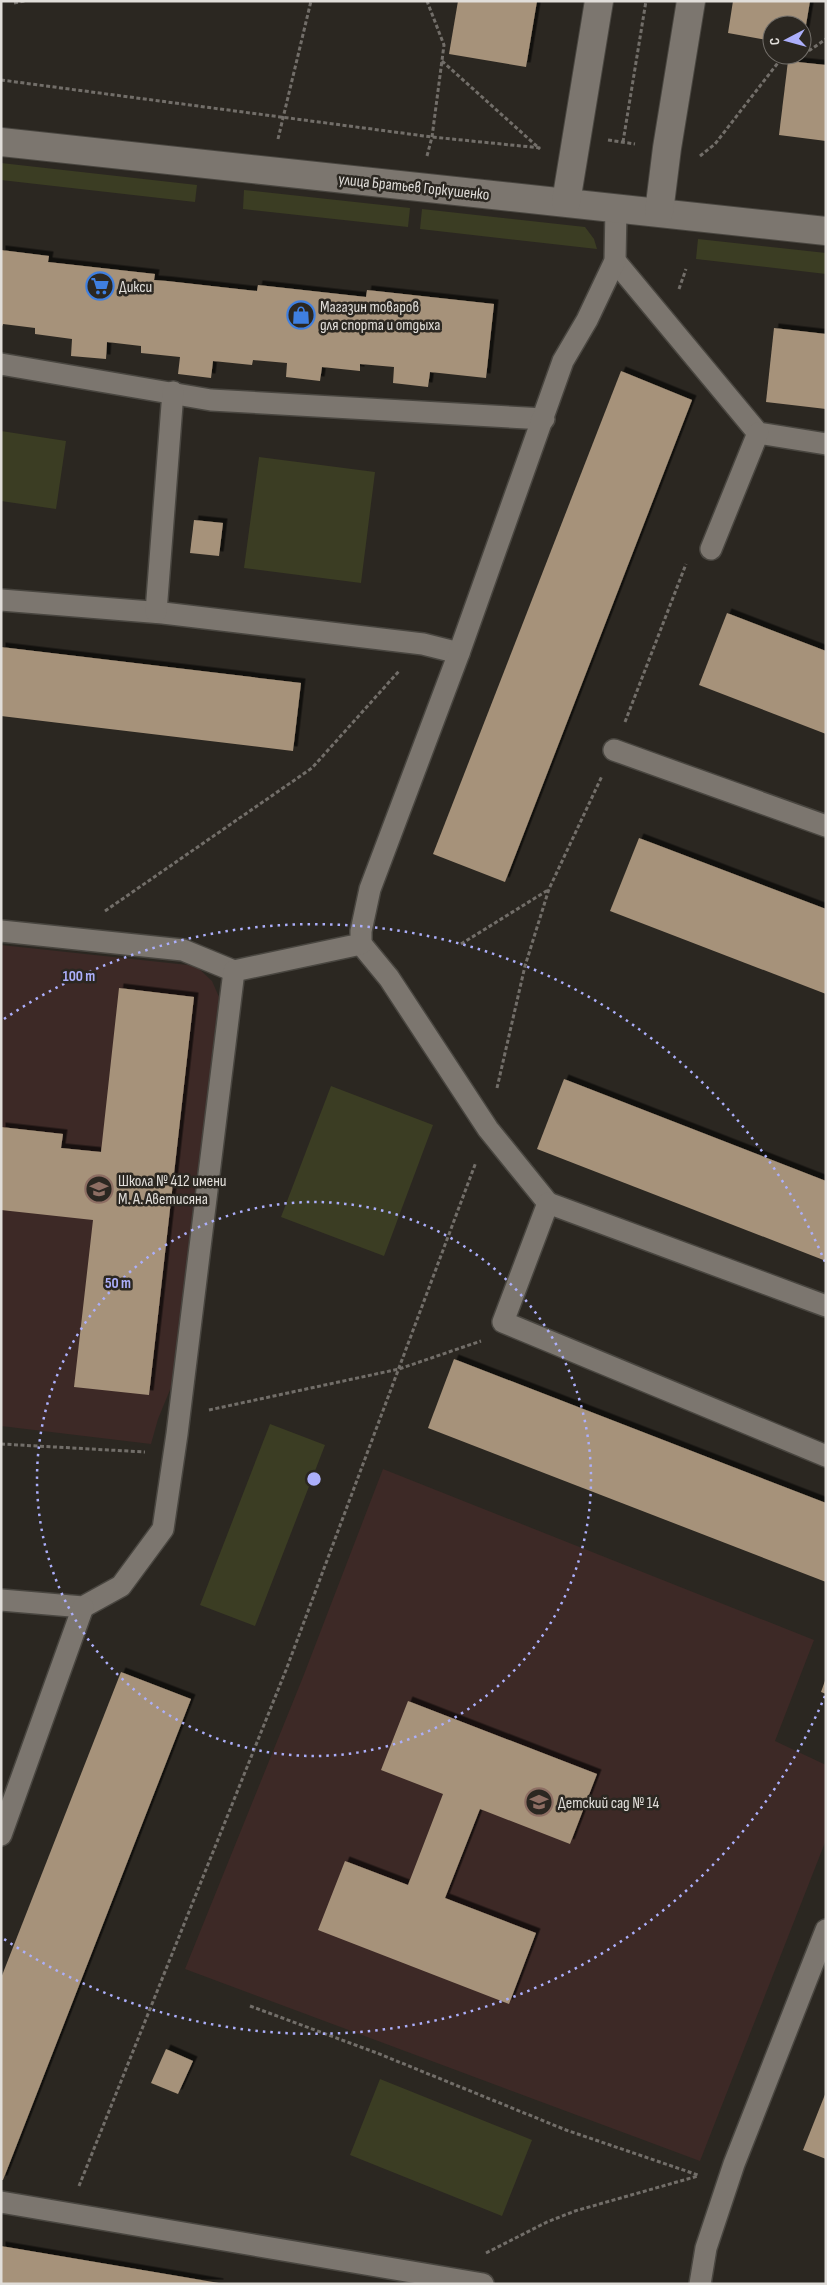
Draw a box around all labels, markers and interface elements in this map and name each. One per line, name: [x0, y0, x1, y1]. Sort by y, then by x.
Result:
north arrow: [762, 15, 812, 65]
text: С: [766, 37, 783, 46]
street label: улица Братьев Горкушенко: [337, 170, 490, 205]
supermarket icon: Дикси: [85, 271, 115, 301]
place label: Дикси: [119, 278, 152, 297]
place label: Магазин товаров для спорта и отдыха: [320, 298, 440, 335]
shop icon: Магазин товаров для спорта и отдыха: [286, 300, 316, 330]
text: 100 m: [63, 967, 95, 986]
place label: Школа № 412 имени М. А. Аветисяна: [118, 1172, 227, 1209]
school or university icon: Школа № 412 имени М. А. Аветисяна: [84, 1174, 114, 1204]
text: 50 m: [105, 1274, 131, 1293]
centre of rings: [305, 1470, 323, 1488]
school or university icon: Детский сад № 14: [524, 1787, 554, 1817]
place label: Детский сад № 14: [558, 1794, 659, 1813]

